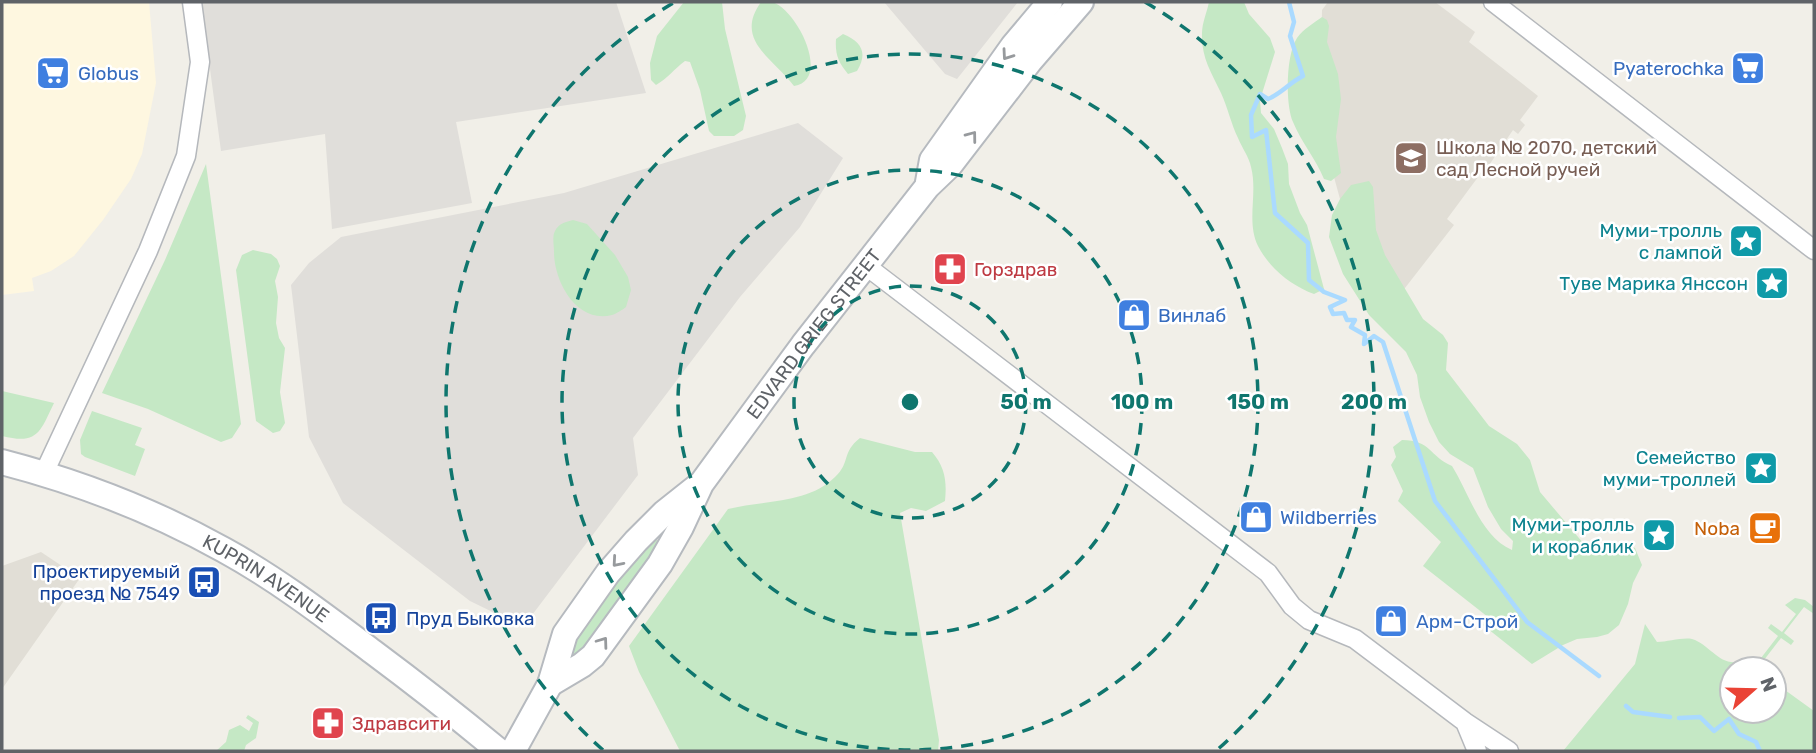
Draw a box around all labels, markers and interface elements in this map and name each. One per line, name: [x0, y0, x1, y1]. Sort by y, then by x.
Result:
one-way arrow: [1003, 47, 1015, 60]
supermarket icon: Pyaterochka: [1729, 49, 1767, 87]
supermarket icon: Globus: [34, 54, 72, 92]
place label: Pyaterochka: [1613, 57, 1724, 80]
place label: Globus: [78, 62, 139, 85]
one-way arrow: [964, 131, 976, 144]
place label: Школа № 2070, детский сад Лесной ручей: [1436, 136, 1657, 181]
school or university icon: Школа № 2070, детский сад Лесной ручей: [1392, 139, 1430, 177]
place label: Муми-тролль с лампой: [1599, 219, 1722, 264]
place icon: Муми-тролль с лампой: [1727, 222, 1765, 260]
street label: EDVARD GRIEG STREET: [742, 244, 886, 423]
pharmacy icon: Горздрав: [931, 250, 969, 288]
place label: Горздрав: [974, 258, 1057, 281]
place icon: Туве Марика Янссон: [1753, 264, 1791, 302]
place label: Туве Марика Янссон: [1559, 272, 1748, 295]
shop icon: Винлаб: [1115, 296, 1153, 334]
place label: Винлаб: [1158, 304, 1226, 327]
text: 50 m: [1000, 389, 1052, 414]
text: 100 m: [1111, 389, 1173, 414]
text: 150 m: [1227, 389, 1289, 414]
text: 200 m: [1341, 389, 1407, 414]
centre of rings: [898, 390, 922, 414]
place label: Семейство муми-троллей: [1603, 446, 1736, 491]
place icon: Семейство муми-троллей: [1742, 449, 1780, 487]
shop icon: Wildberries: [1237, 498, 1275, 536]
place label: Wildberries: [1280, 506, 1377, 529]
cafe icon: Noba: [1746, 509, 1784, 547]
place label: Муми-тролль и кораблик: [1511, 513, 1634, 558]
place icon: Муми-тролль и кораблик: [1640, 516, 1678, 554]
place label: Noba: [1694, 517, 1740, 540]
street label: KUPRIN AVENUE: [199, 530, 334, 627]
one-way arrow: [613, 554, 625, 567]
place label: Проектируемый проезд № 7549: [32, 560, 180, 605]
bus stop icon: Проектируемый проезд № 7549: [185, 563, 223, 601]
bus stop icon: Пруд Быковка: [362, 599, 400, 637]
shop icon: Арм-Строй: [1372, 602, 1410, 640]
place label: Пруд Быковка: [406, 607, 535, 630]
place label: Арм-Строй: [1416, 610, 1518, 633]
one-way arrow: [594, 637, 607, 650]
north arrow: [1718, 655, 1788, 725]
text: N: [1755, 674, 1782, 695]
pharmacy icon: Здравсити: [309, 704, 347, 742]
place label: Здравсити: [352, 712, 451, 735]

